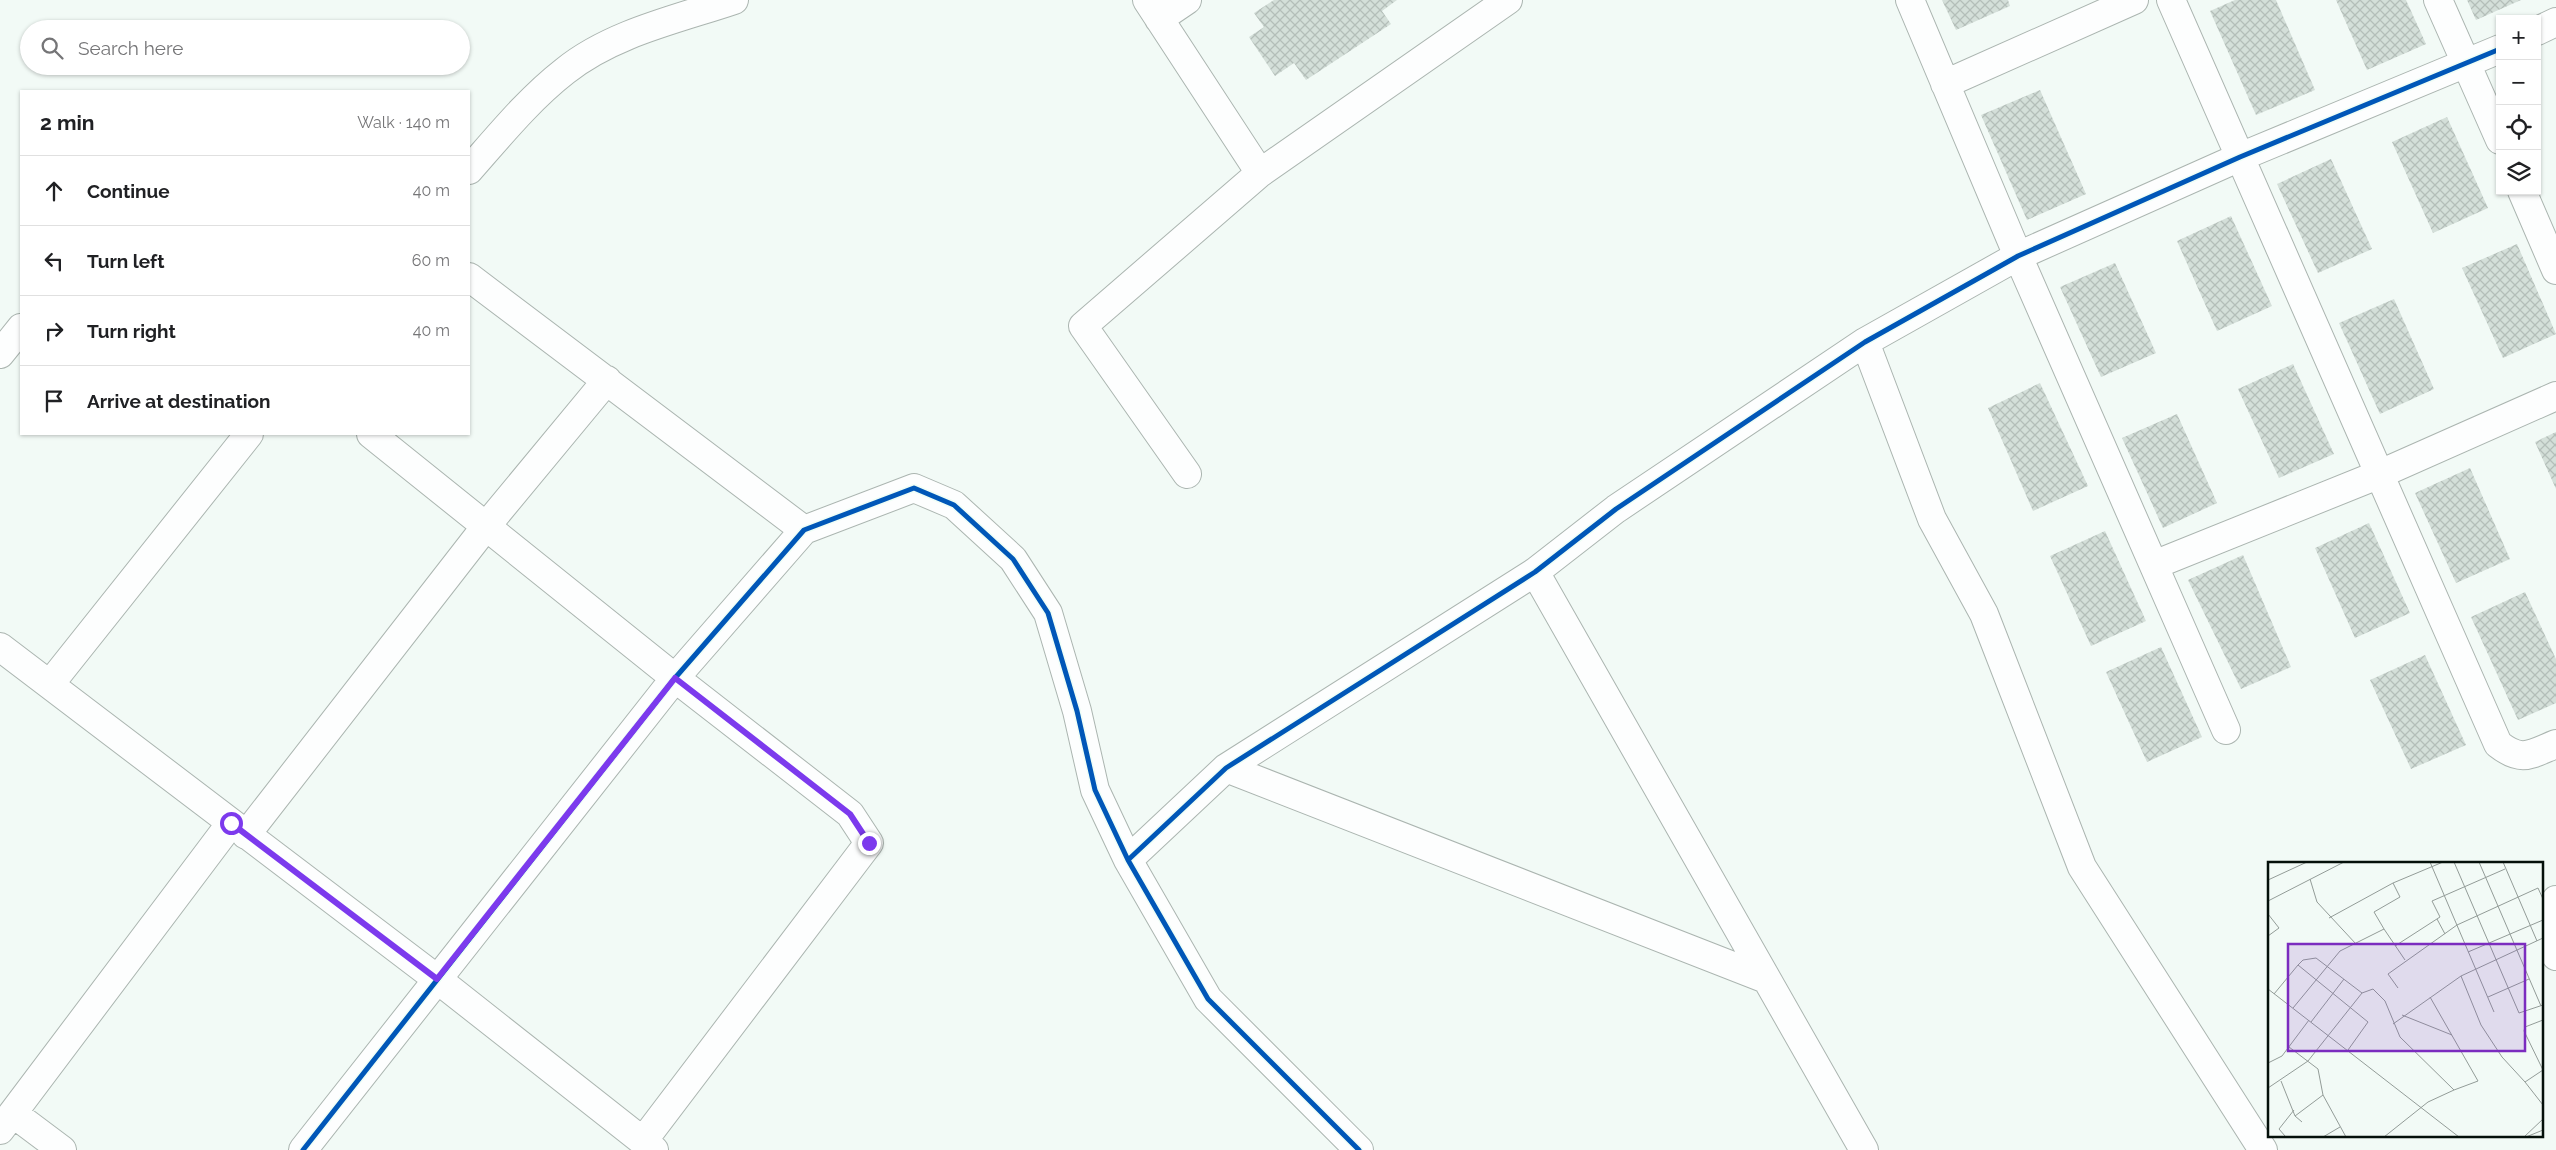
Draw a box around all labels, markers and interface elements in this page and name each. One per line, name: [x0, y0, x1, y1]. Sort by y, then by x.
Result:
map controls: [2496, 15, 2541, 195]
button: +: [2496, 15, 2541, 60]
search box: [20, 20, 470, 75]
icon: search: [38, 34, 66, 62]
text: Search here: [78, 37, 184, 59]
button: −: [2496, 60, 2541, 105]
button: locate: [2496, 105, 2541, 150]
text: 2 min: [40, 110, 94, 135]
text: Walk · 140 m: [357, 113, 450, 132]
button: layers: [2496, 150, 2541, 195]
icon: ahead: [40, 177, 68, 205]
text: Continue: [87, 180, 170, 202]
text: 40 m: [413, 181, 450, 200]
icon: left: [40, 247, 68, 275]
text: Turn left: [87, 250, 164, 272]
text: 60 m: [412, 251, 450, 270]
icon: right: [40, 317, 68, 345]
text: Turn right: [87, 320, 176, 342]
text: 40 m: [413, 321, 450, 340]
icon: arrive: [40, 387, 68, 415]
text: Arrive at destination: [87, 390, 271, 412]
route start: [220, 812, 243, 835]
route end: [858, 832, 881, 855]
inset map: [2268, 862, 2544, 1138]

